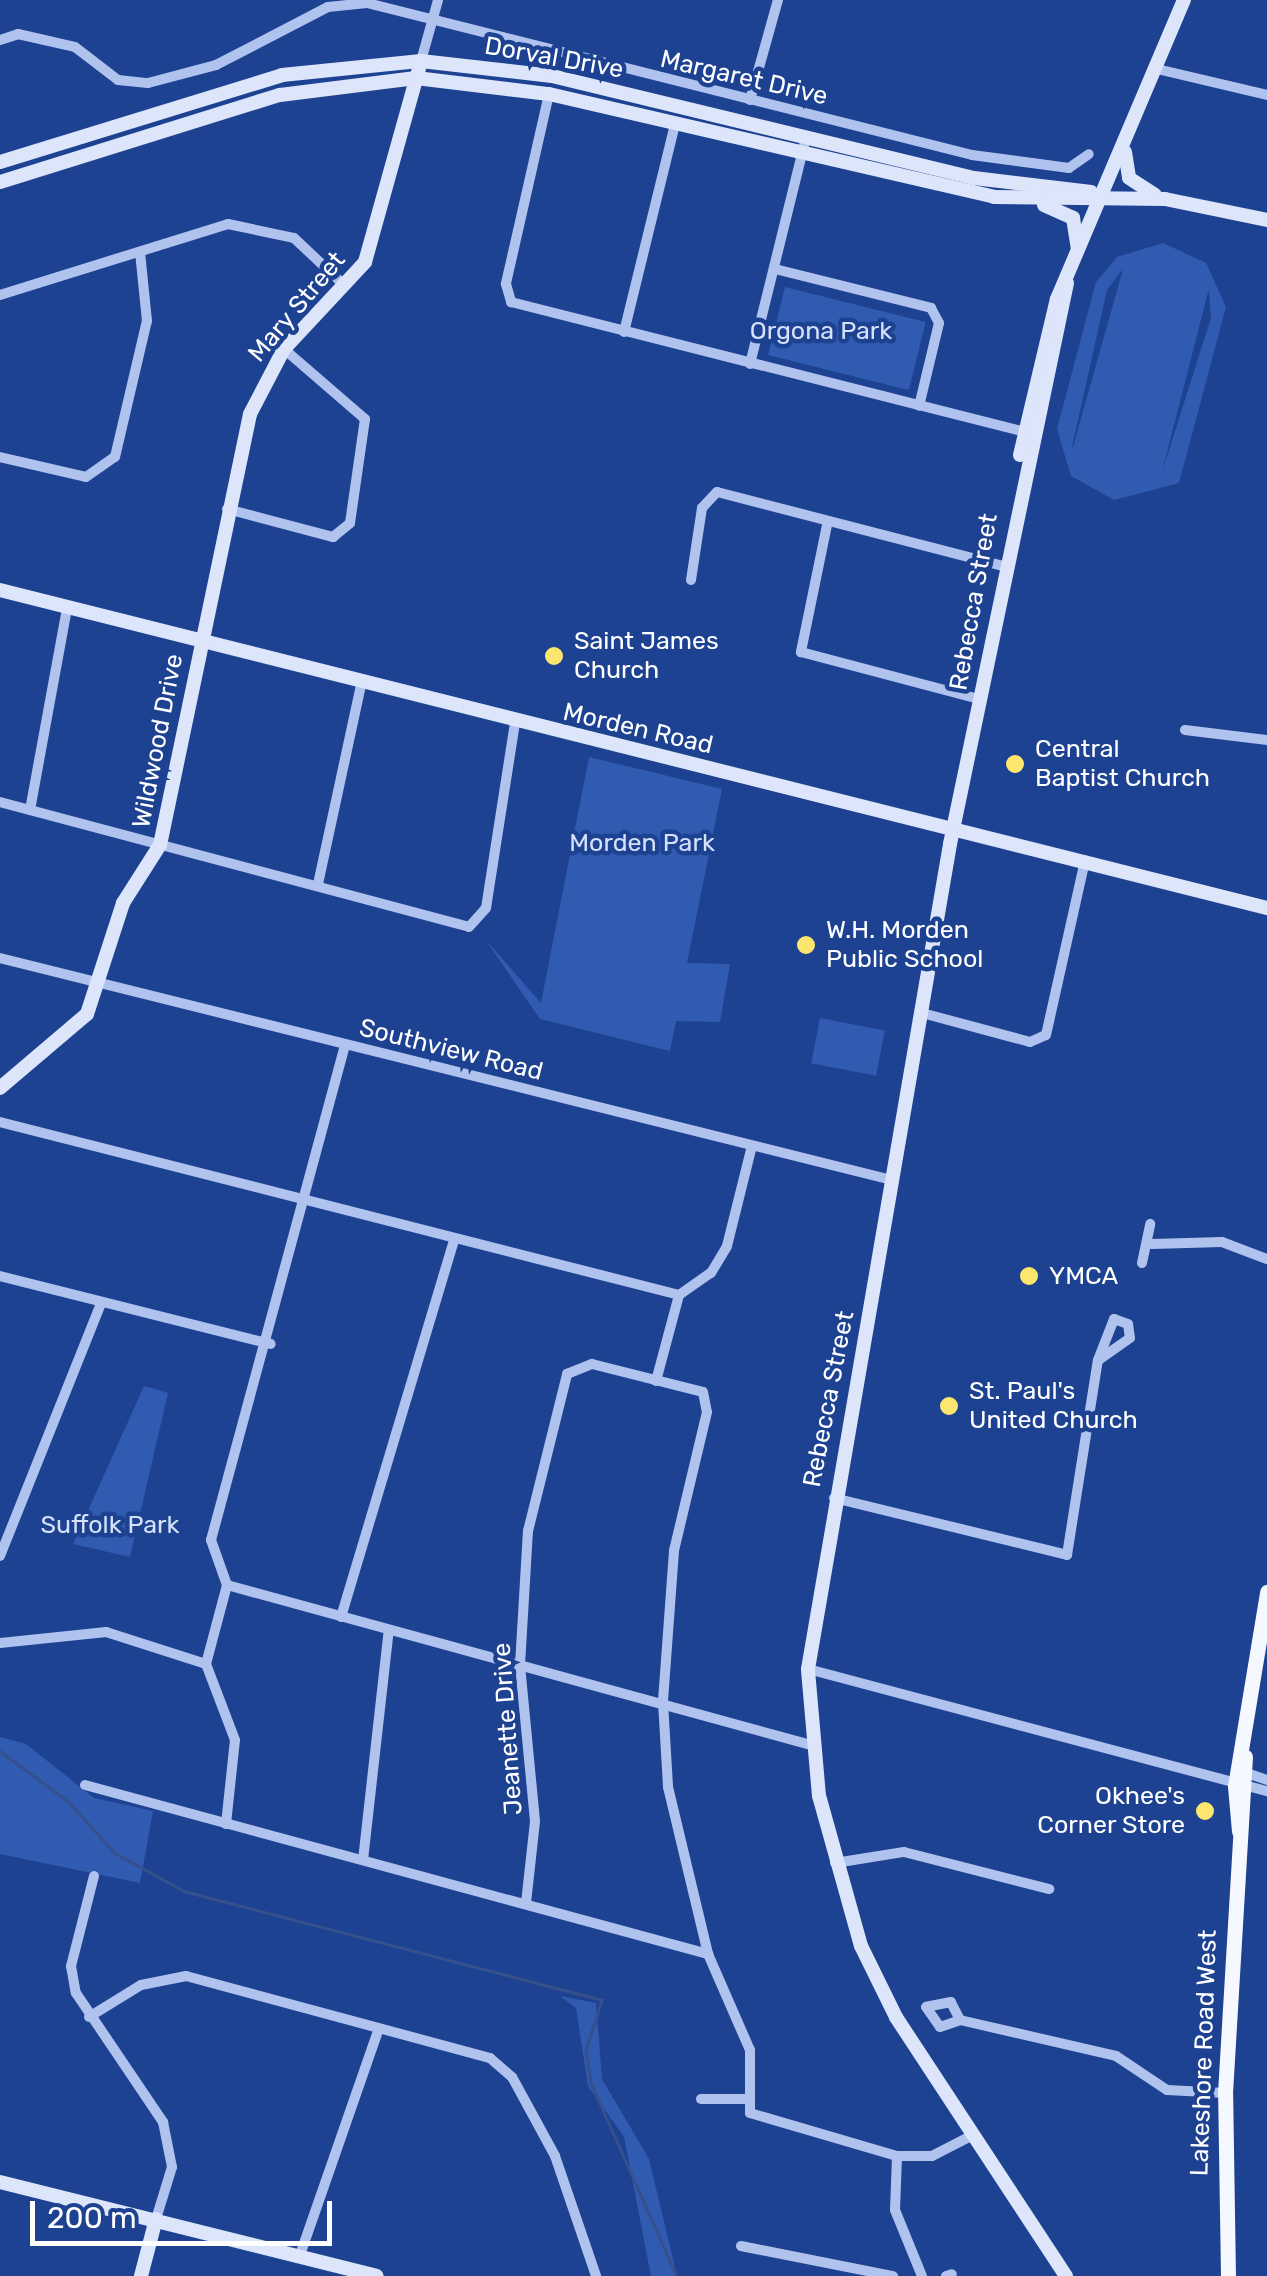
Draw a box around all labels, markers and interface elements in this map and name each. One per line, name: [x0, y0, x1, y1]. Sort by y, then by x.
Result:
street label: Dorval Drive: [482, 31, 626, 85]
street label: Margaret Drive: [657, 44, 831, 112]
street label: Mary Street: [242, 246, 352, 368]
park label: Orgona Park: [750, 316, 892, 346]
street label: Rebecca Street: [944, 511, 1004, 693]
place label: Saint James Church: [574, 627, 719, 686]
marker: Saint James Church: [543, 645, 565, 667]
street label: Wildwood Drive: [126, 651, 190, 831]
street label: Morden Road: [560, 697, 716, 761]
place label: Central Baptist Church: [1035, 735, 1210, 794]
marker: Central Baptist Church: [1004, 753, 1026, 775]
park label: Morden Park: [569, 828, 715, 858]
place label: W.H. Morden Public School: [826, 916, 983, 975]
marker: W.H. Morden Public School: [795, 934, 817, 956]
street label: Southview Road: [356, 1013, 546, 1087]
place label: YMCA: [1049, 1261, 1118, 1291]
marker: YMCA: [1018, 1265, 1040, 1287]
street label: Rebecca Street: [797, 1308, 861, 1490]
place label: St. Paul's United Church: [969, 1377, 1138, 1436]
marker: St. Paul's United Church: [938, 1395, 960, 1417]
park label: Suffolk Park: [40, 1510, 180, 1540]
street label: Jeanette Drive: [487, 1642, 529, 1816]
place label: Okhee's Corner Store: [1037, 1782, 1185, 1841]
marker: Okhee's Corner Store: [1194, 1800, 1216, 1822]
street label: Lakeshore Road West: [1185, 1929, 1223, 2177]
scale bar: [35, 2181, 338, 2243]
text: 200 m: [47, 2200, 137, 2236]

